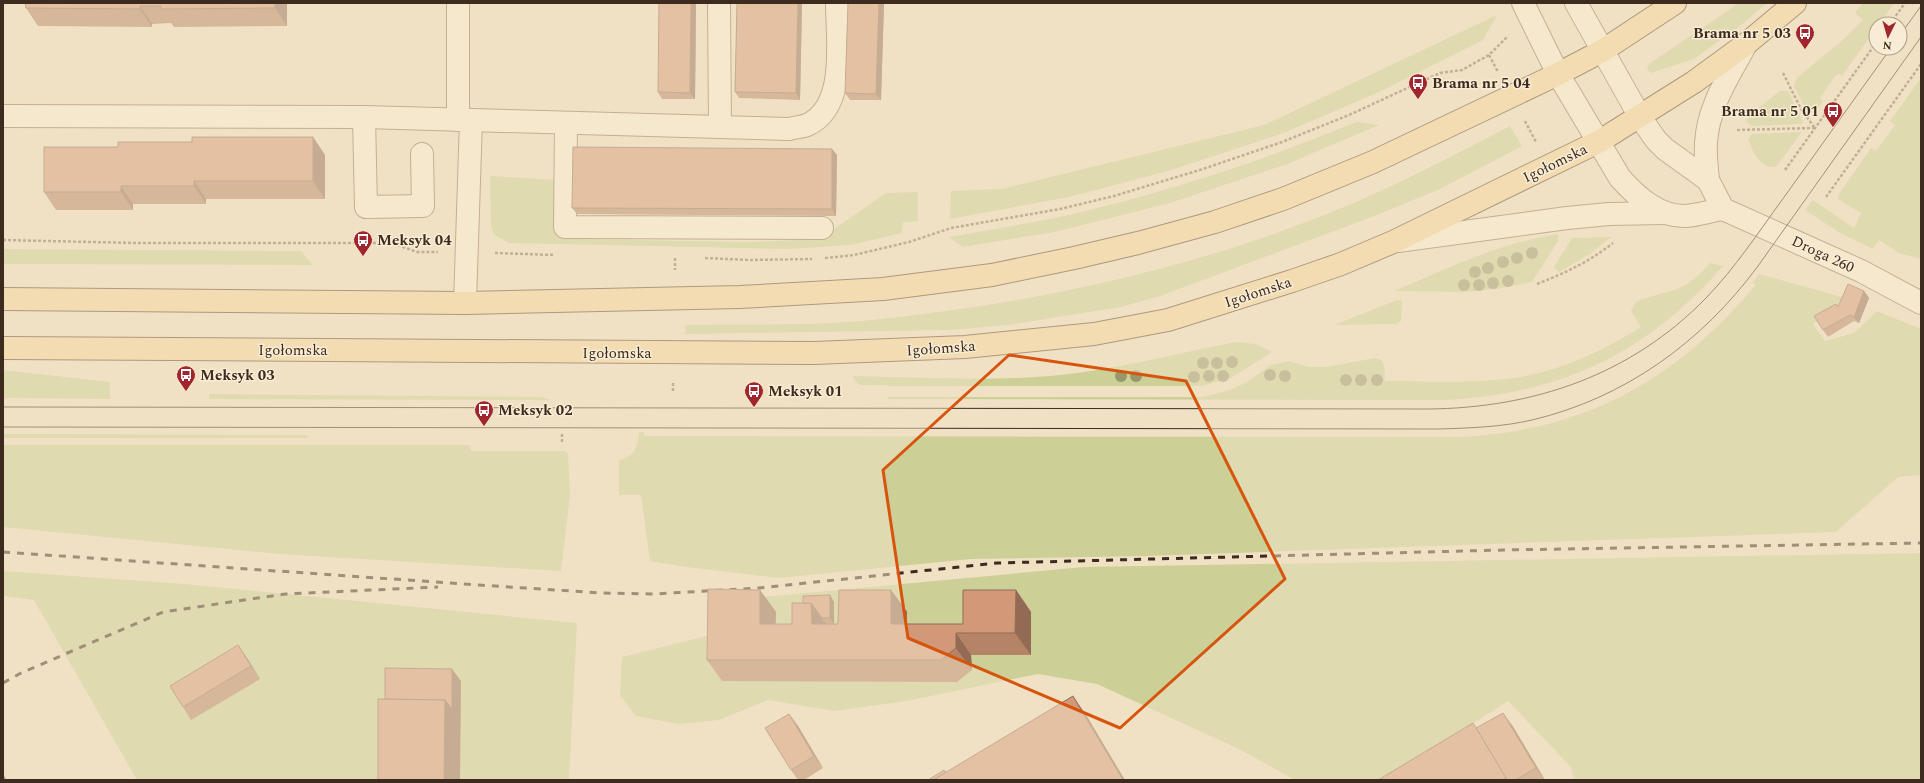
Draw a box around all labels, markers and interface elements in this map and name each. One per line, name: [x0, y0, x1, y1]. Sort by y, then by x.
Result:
north arrow: [1868, 16, 1908, 56]
place label: Brama nr 5 03: [1693, 22, 1791, 45]
bus stop icon: Brama nr 5 03: [1794, 22, 1816, 50]
text: N: [1882, 37, 1892, 54]
bus stop icon: Brama nr 5 04: [1407, 72, 1429, 100]
place label: Brama nr 5 04: [1432, 72, 1531, 95]
place label: Brama nr 5 01: [1721, 100, 1819, 123]
bus stop icon: Brama nr 5 01: [1822, 100, 1844, 128]
street label: Igołomska: [1519, 138, 1592, 189]
bus stop icon: Meksyk 04: [352, 229, 374, 257]
place label: Meksyk 04: [377, 229, 452, 252]
street label: Droga 260: [1787, 230, 1858, 279]
street label: Igołomska: [1222, 271, 1295, 314]
street label: Igołomska: [906, 335, 977, 362]
street label: Igołomska: [258, 339, 328, 362]
street label: Igołomska: [582, 342, 652, 365]
bus stop icon: Meksyk 03: [175, 364, 197, 392]
place label: Meksyk 03: [200, 364, 275, 387]
bus stop icon: Meksyk 01: [743, 380, 765, 408]
place label: Meksyk 01: [768, 380, 843, 403]
bus stop icon: Meksyk 02: [473, 399, 495, 427]
place label: Meksyk 02: [498, 399, 573, 422]

